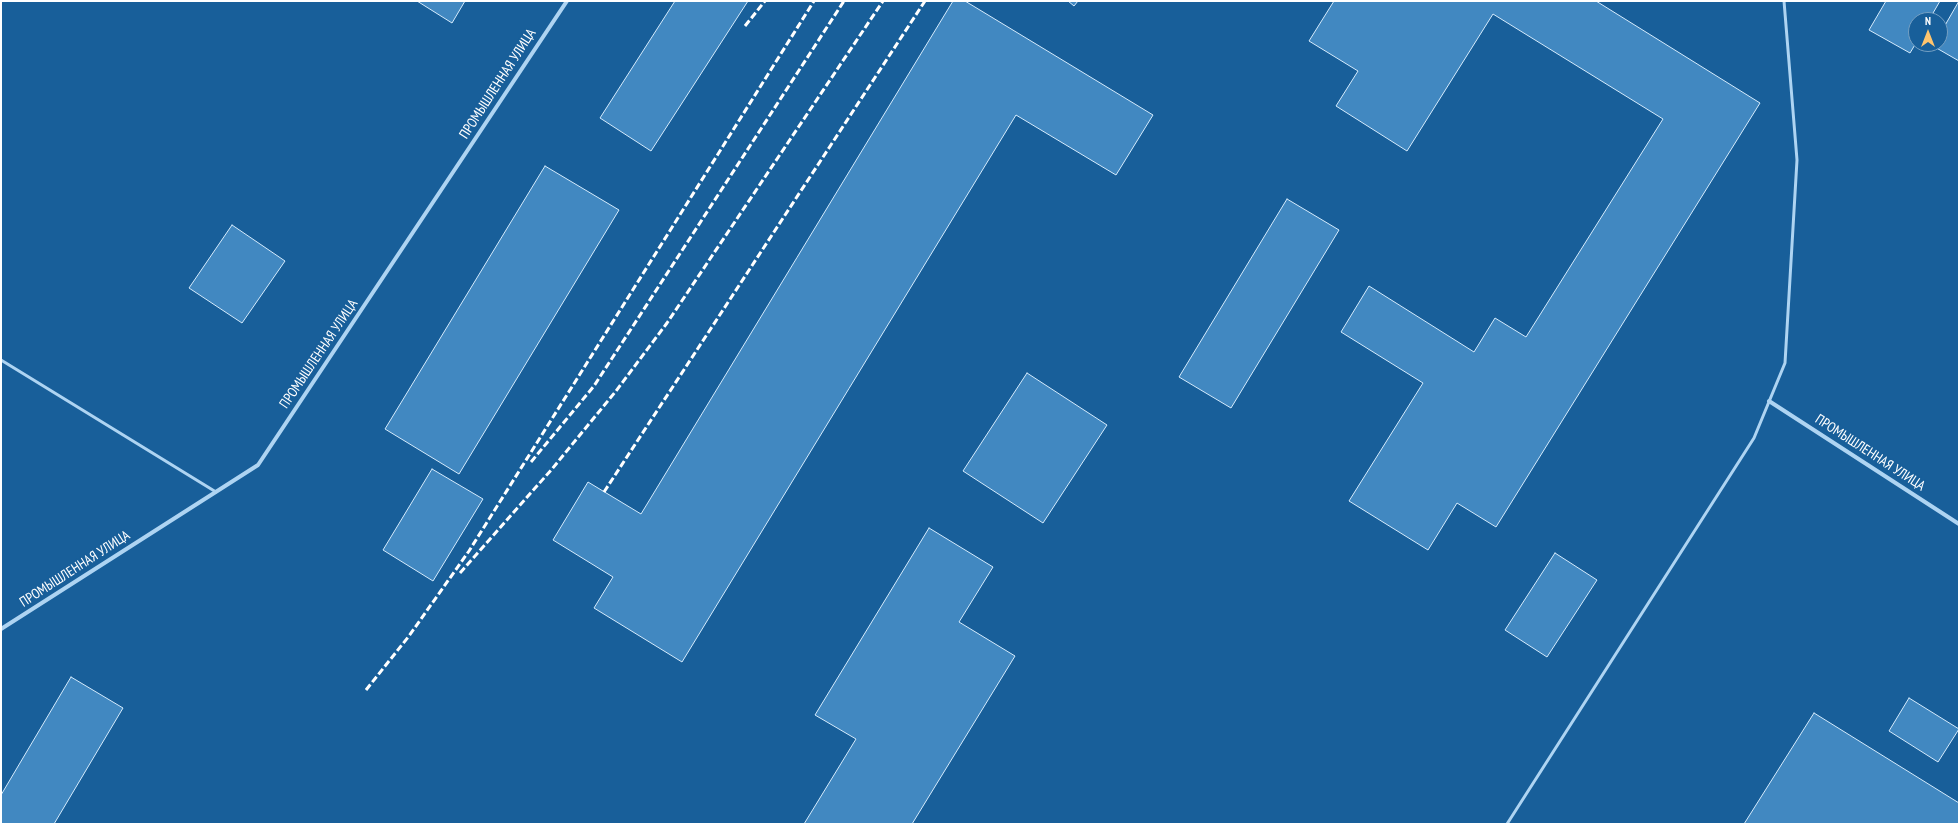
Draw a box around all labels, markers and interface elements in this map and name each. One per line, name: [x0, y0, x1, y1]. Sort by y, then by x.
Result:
north arrow: [1908, 12, 1948, 52]
text: N: [1925, 14, 1931, 28]
street label: ПРОМЫШЛЕННАЯ УЛИЦА: [456, 26, 540, 142]
street label: ПРОМЫШЛЕННАЯ УЛИЦА: [276, 296, 362, 412]
street label: ПРОМЫШЛЕННАЯ УЛИЦА: [1812, 411, 1928, 495]
street label: ПРОМЫШЛЕННАЯ УЛИЦА: [17, 527, 133, 611]

